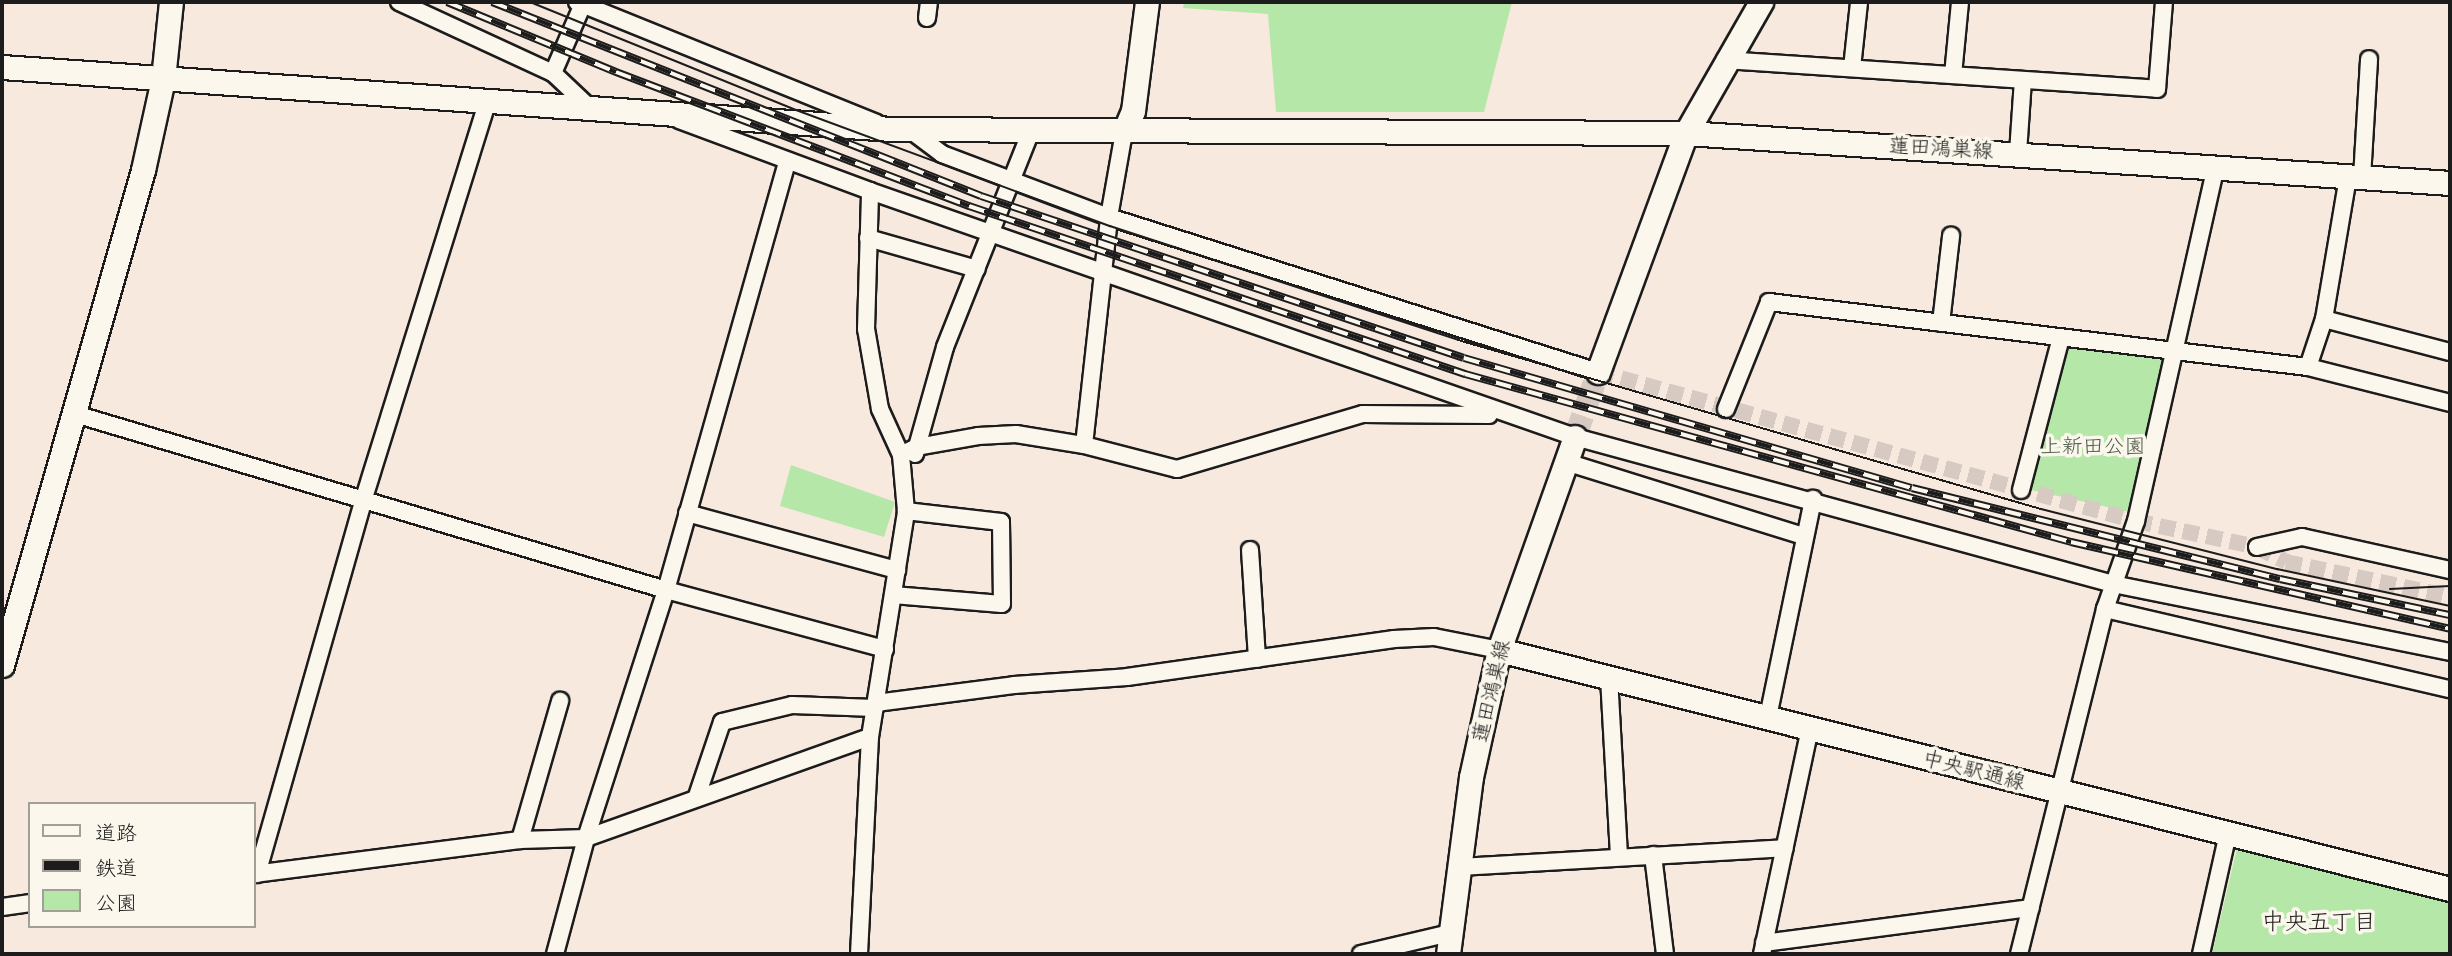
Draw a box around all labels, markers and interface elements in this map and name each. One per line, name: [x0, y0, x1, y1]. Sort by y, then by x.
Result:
street label: 蓮田鴻巣線: [1888, 133, 1994, 163]
park label: 上新田公園: [2041, 433, 2145, 459]
street label: 蓮田鴻巣線: [1467, 637, 1515, 745]
street label: 中央駅通線: [1920, 745, 2028, 795]
legend: [28, 802, 256, 928]
text: 道路: [95, 821, 137, 845]
text: 鉄道: [95, 856, 137, 880]
text: 公園: [95, 891, 137, 915]
district label: 中央五丁目: [2262, 908, 2376, 936]

